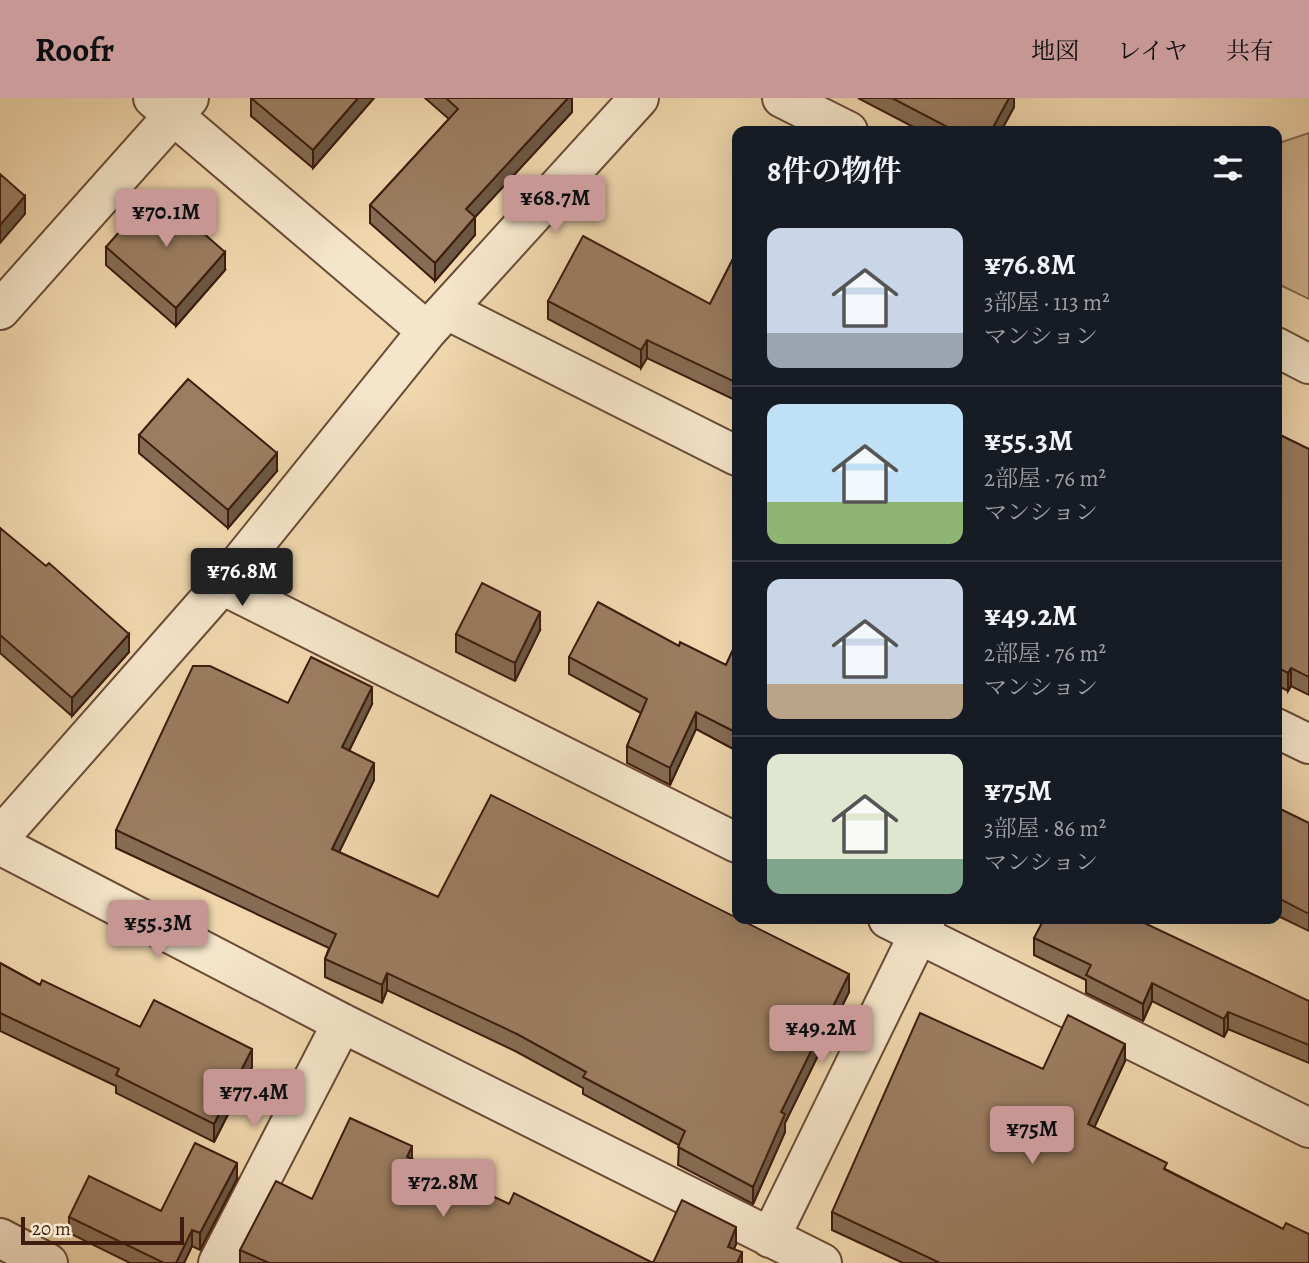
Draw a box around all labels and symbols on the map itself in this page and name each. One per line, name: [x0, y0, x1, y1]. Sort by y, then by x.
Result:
pin: ¥68.7M: [498, 176, 612, 235]
pin: ¥70.1M: [109, 190, 223, 249]
pin: ¥76.8M: [185, 548, 299, 608]
pin: ¥55.3M: [101, 900, 215, 960]
pin: ¥49.2M: [764, 1006, 878, 1065]
pin: ¥77.4M: [197, 1070, 311, 1129]
pin: ¥75M: [991, 1107, 1073, 1166]
pin: ¥72.8M: [386, 1160, 500, 1219]
scale bar: [21, 1214, 184, 1246]

